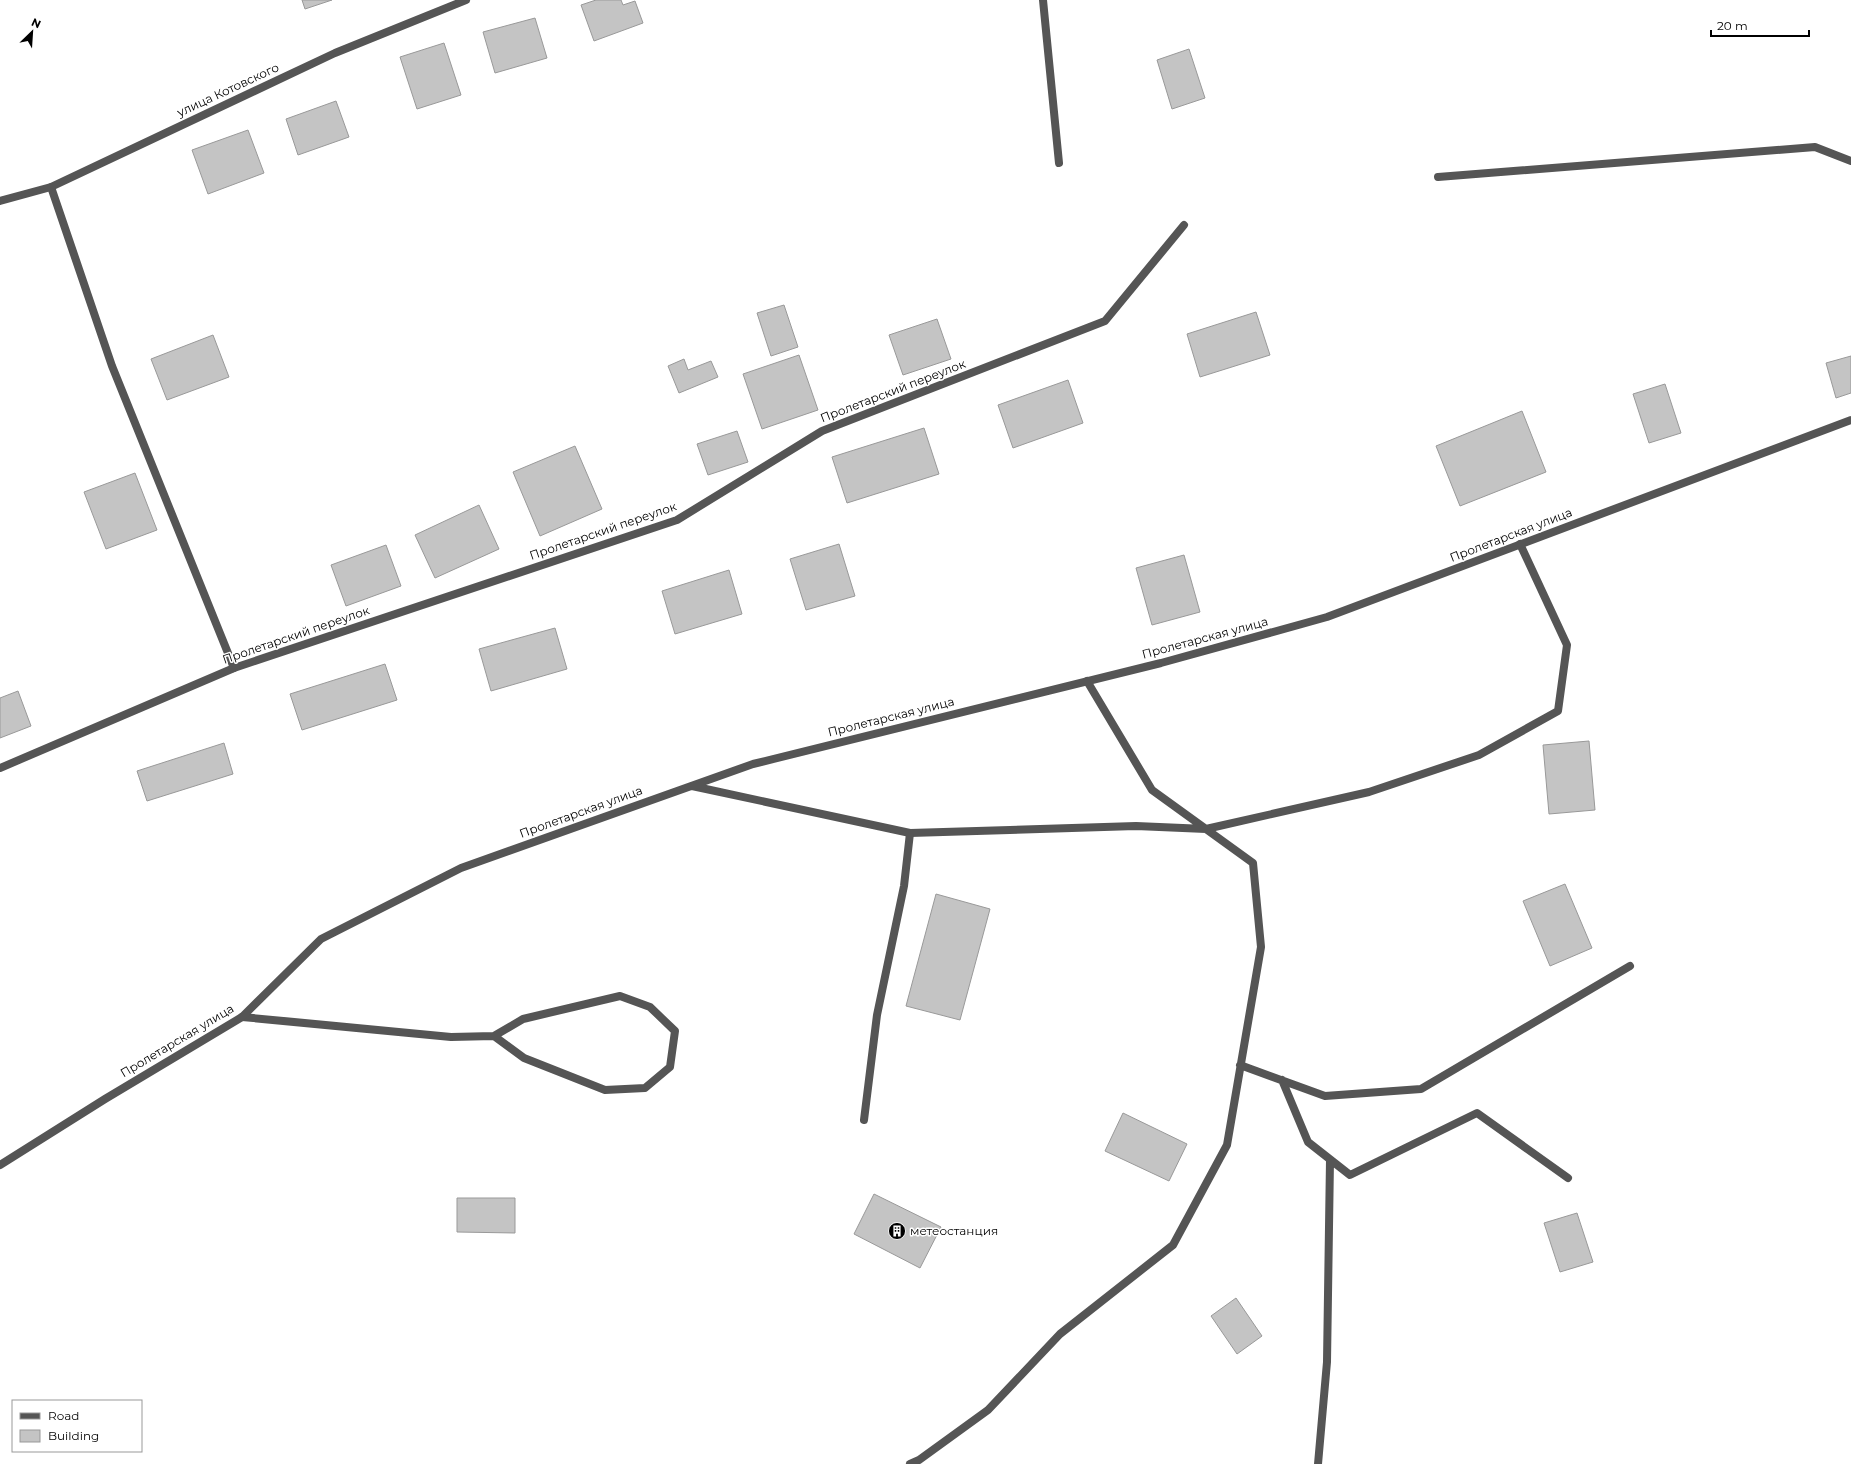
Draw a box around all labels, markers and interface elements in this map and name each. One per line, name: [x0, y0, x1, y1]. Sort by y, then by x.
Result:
north arrow: [12, 12, 52, 52]
scale bar: [1711, 12, 1809, 38]
text: N: [29, 15, 43, 31]
text: 20 m: [1717, 18, 1748, 33]
street label: улица Котовского: [174, 59, 281, 120]
street label: Пролетарский переулок: [818, 356, 968, 425]
street label: Пролетарский переулок: [527, 498, 678, 563]
street label: Пролетарская улица: [1448, 504, 1574, 565]
street label: Пролетарский переулок: [220, 602, 371, 667]
street label: Пролетарская улица: [1140, 613, 1270, 662]
street label: Пролетарская улица: [826, 694, 956, 739]
street label: Пролетарская улица: [517, 782, 644, 841]
street label: Пролетарская улица: [117, 1001, 236, 1080]
building icon: метеостанция: [887, 1221, 907, 1241]
place label: метеостанция: [910, 1223, 998, 1238]
legend: [12, 1400, 142, 1452]
text: Road: [48, 1408, 79, 1423]
text: Building: [48, 1428, 99, 1443]

